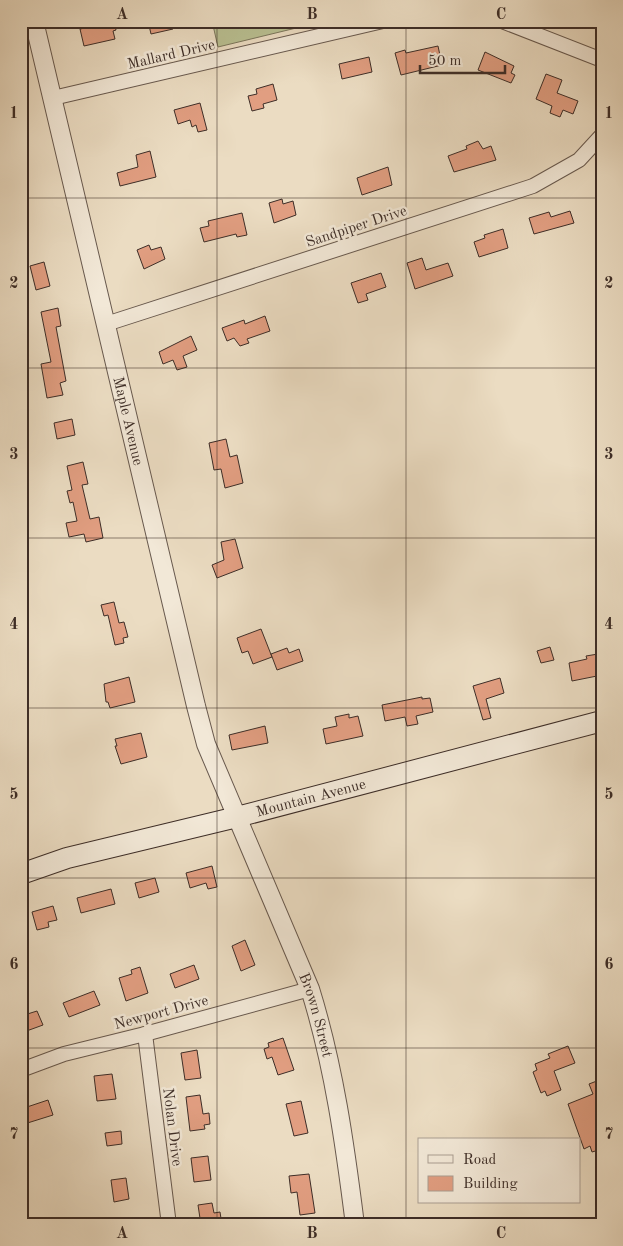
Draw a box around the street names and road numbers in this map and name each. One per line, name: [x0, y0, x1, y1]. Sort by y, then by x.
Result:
street label: Mallard Drive: [126, 38, 217, 73]
street label: Sandpiper Drive: [304, 204, 409, 251]
street label: Maple Avenue: [109, 375, 145, 467]
street label: Mountain Avenue: [255, 777, 368, 821]
street label: Brown Street: [295, 971, 334, 1059]
street label: Newport Drive: [113, 994, 210, 1033]
street label: Nolan Drive: [159, 1087, 184, 1167]

